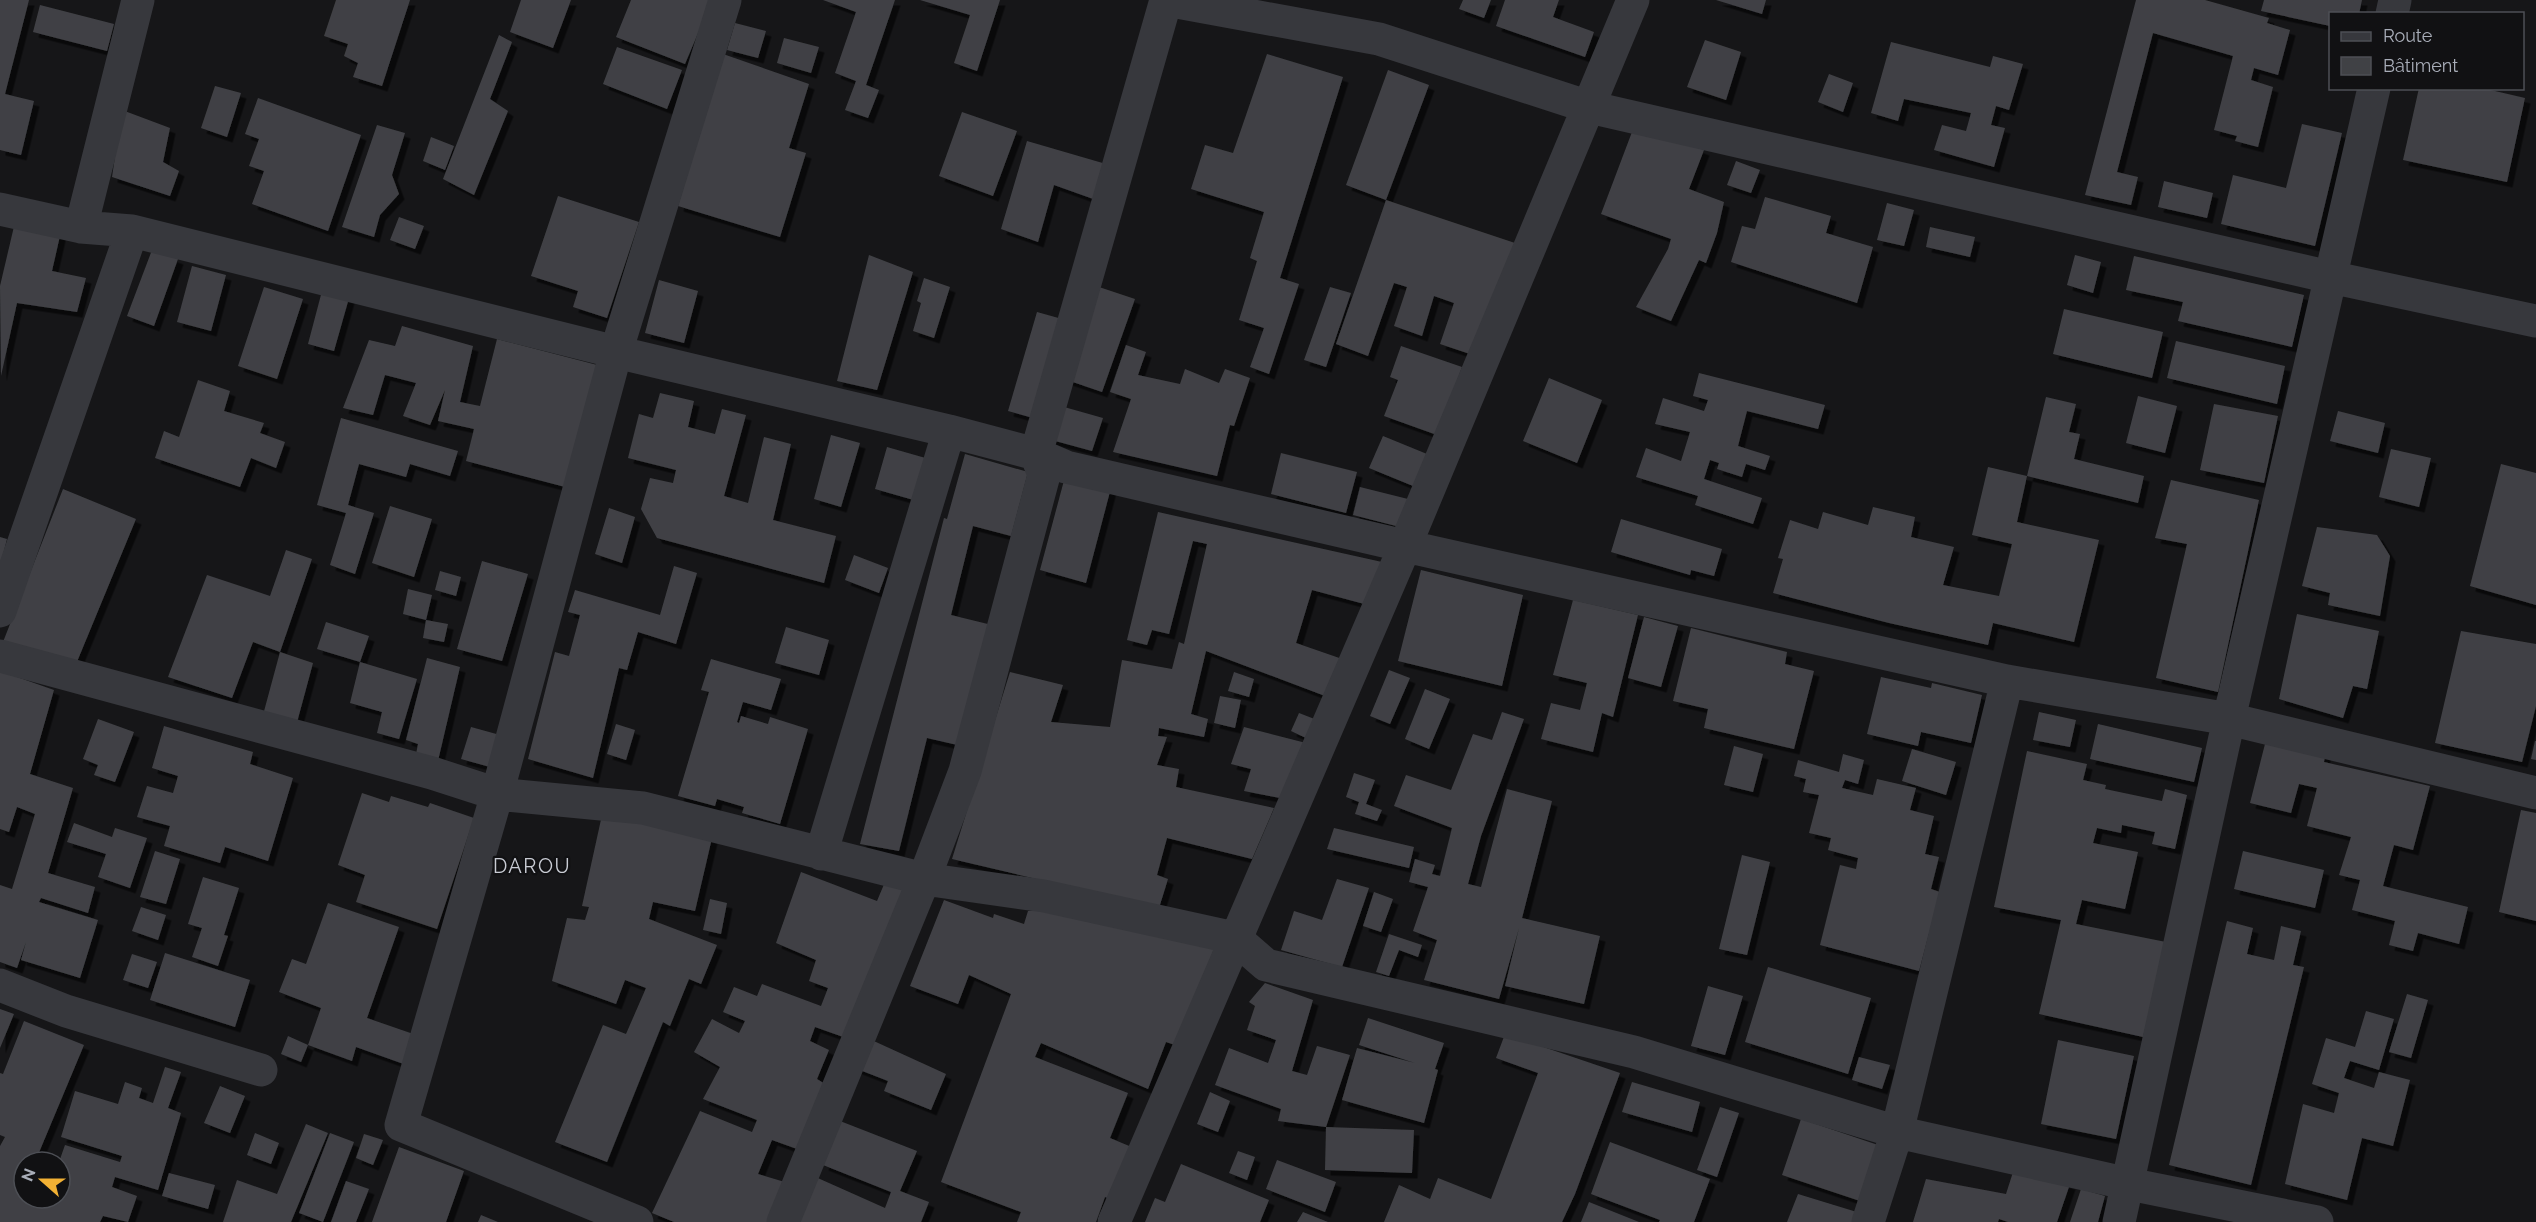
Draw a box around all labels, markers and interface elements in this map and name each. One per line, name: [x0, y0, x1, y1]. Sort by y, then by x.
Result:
legend: [2329, 12, 2524, 90]
text: Route: [2383, 25, 2433, 46]
text: Bâtiment: [2383, 55, 2458, 76]
district label: DAROU: [493, 854, 571, 878]
north arrow: [12, 1150, 72, 1210]
text: N: [17, 1166, 40, 1184]

